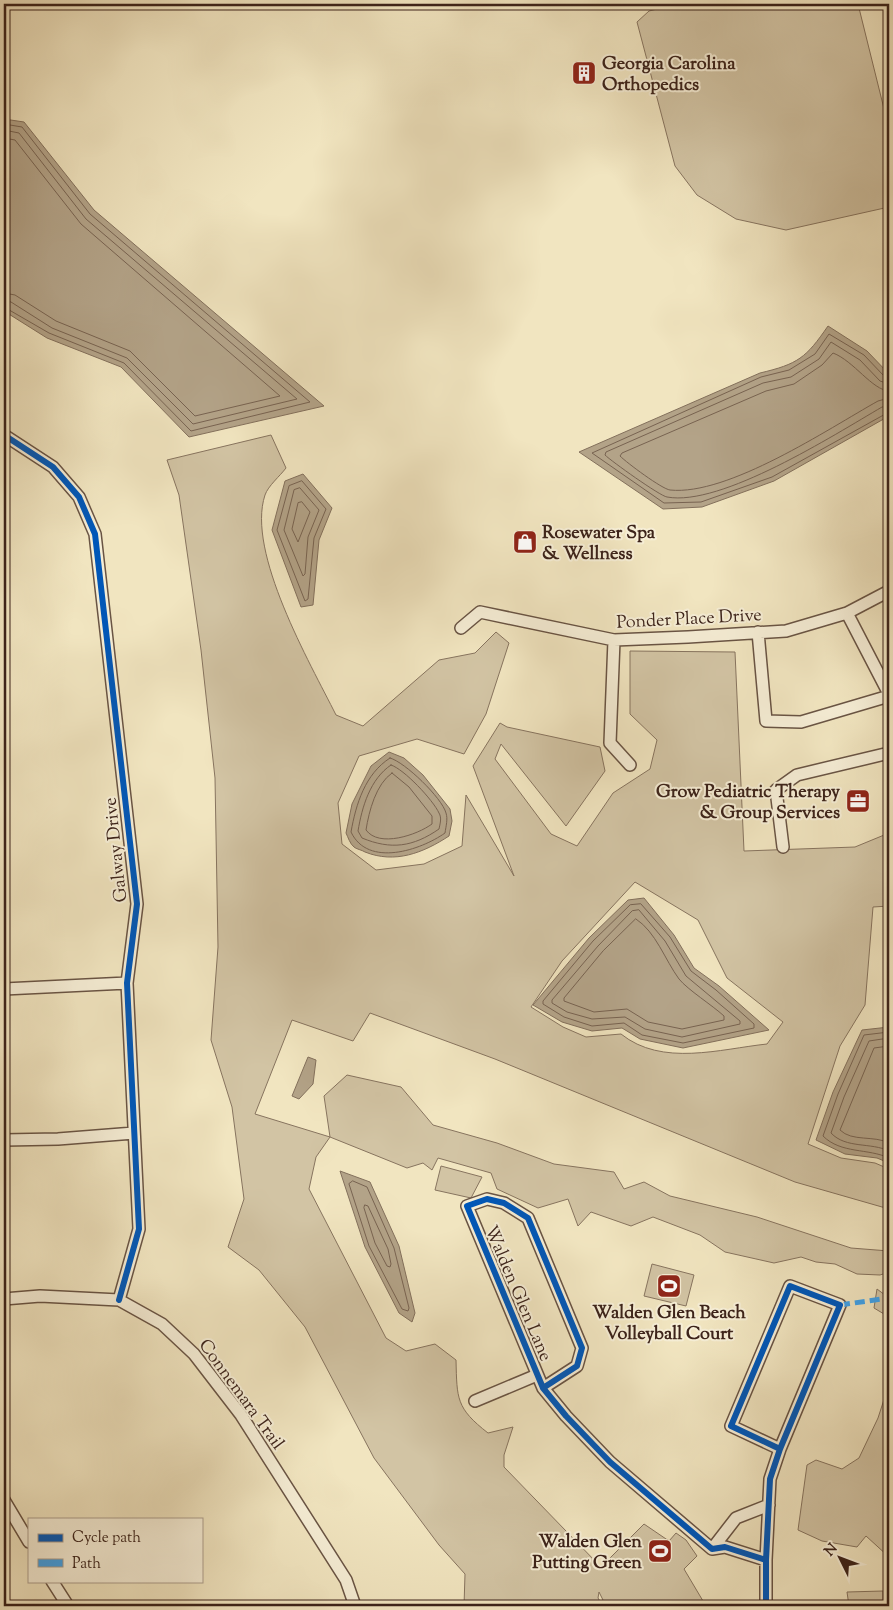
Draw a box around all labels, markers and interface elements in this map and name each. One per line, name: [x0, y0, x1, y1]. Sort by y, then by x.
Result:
place label: Georgia Carolina Orthopedics: [602, 52, 736, 99]
building icon: Georgia Carolina Orthopedics: [571, 60, 597, 86]
place label: Rosewater Spa & Wellness: [542, 521, 656, 568]
shop icon: Rosewater Spa & Wellness: [512, 529, 538, 555]
street label: Ponder Place Drive: [616, 603, 762, 637]
place label: Grow Pediatric Therapy & Group Services: [656, 780, 840, 827]
office icon: Grow Pediatric Therapy & Group Services: [845, 788, 871, 814]
street label: Galway Drive: [99, 796, 135, 904]
street label: Walden Glen Lane: [477, 1222, 558, 1366]
sports icon: Walden Glen Beach Volleyball Court: [656, 1273, 682, 1299]
place label: Walden Glen Beach Volleyball Court: [592, 1301, 746, 1348]
street label: Connemara Trail: [191, 1334, 290, 1456]
legend: [28, 1518, 202, 1582]
text: Cycle path: [72, 1528, 141, 1549]
place label: Walden Glen Putting Green: [532, 1530, 642, 1577]
north arrow: [816, 1532, 866, 1582]
sports icon: Walden Glen Putting Green: [647, 1538, 673, 1564]
text: N: [821, 1540, 843, 1561]
text: Path: [72, 1554, 101, 1575]

